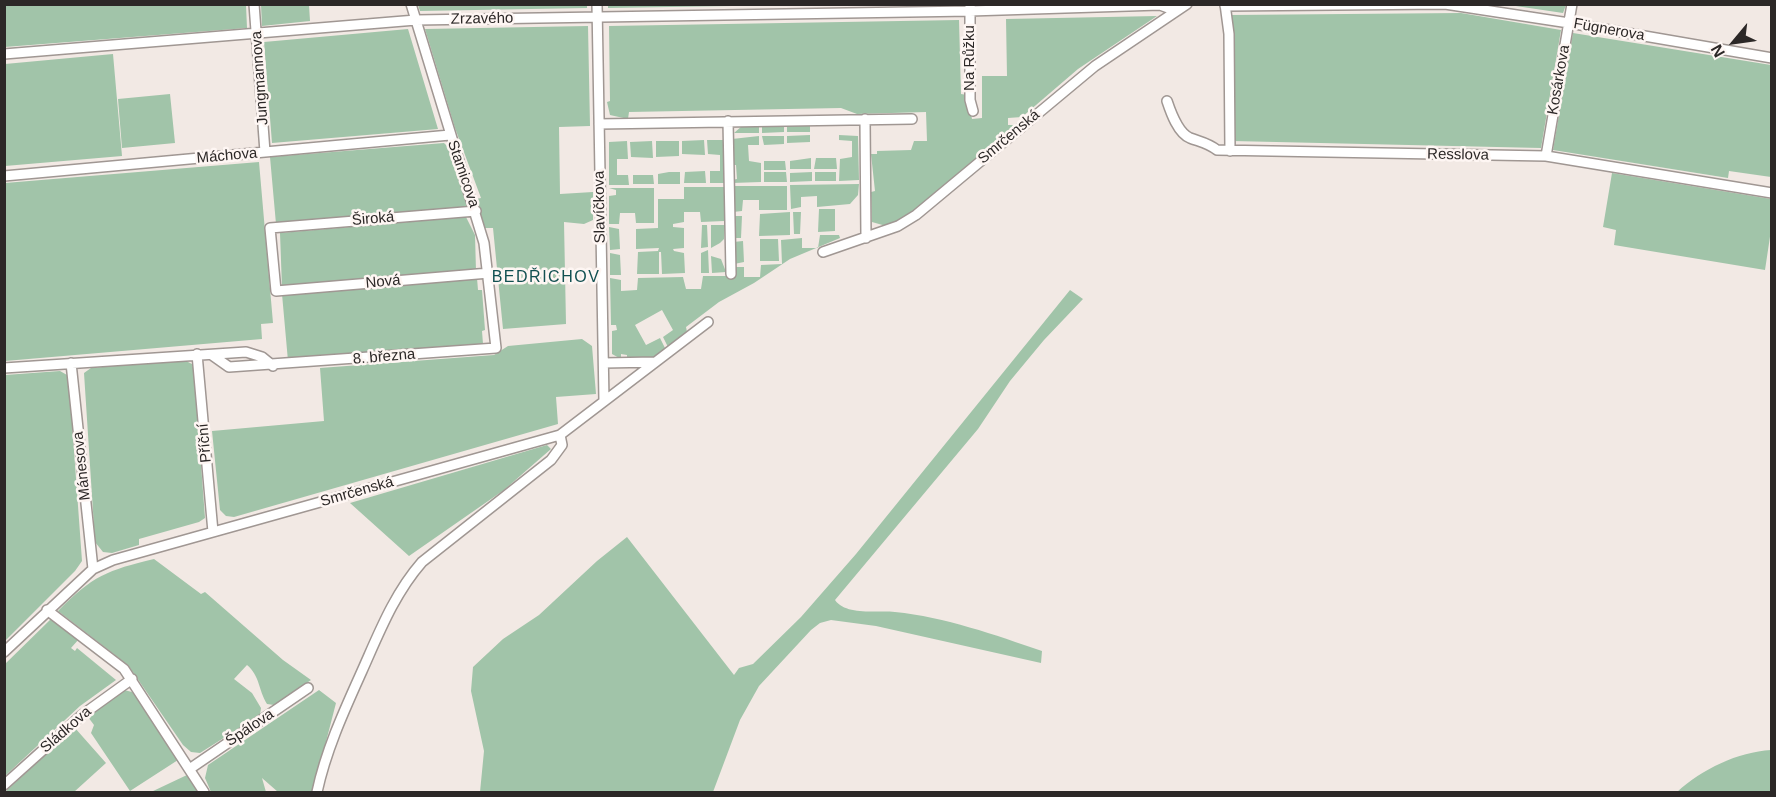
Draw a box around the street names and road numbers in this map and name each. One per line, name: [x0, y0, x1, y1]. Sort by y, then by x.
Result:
street label: Zrzavého: [451, 9, 513, 29]
street label: Fügnerova: [1572, 15, 1646, 45]
street label: Na Růžku: [961, 25, 979, 91]
street label: Jungmannova: [248, 30, 272, 126]
street label: Kosárkova: [1544, 44, 1574, 116]
street label: Smrčenská: [974, 106, 1044, 168]
street label: Stamicova: [443, 138, 483, 210]
street label: Máchova: [196, 144, 258, 168]
street label: Resslova: [1427, 145, 1489, 165]
street label: Slavíčkova: [590, 171, 610, 243]
street label: Široká: [351, 208, 395, 230]
street label: Nová: [365, 272, 401, 292]
street label: 8. března: [352, 345, 416, 369]
street label: Příční: [194, 423, 216, 463]
street label: Mánesova: [69, 431, 95, 501]
street label: Smrčenská: [318, 473, 396, 511]
street label: Sládkova: [37, 703, 95, 757]
street label: Špálova: [222, 705, 278, 751]

